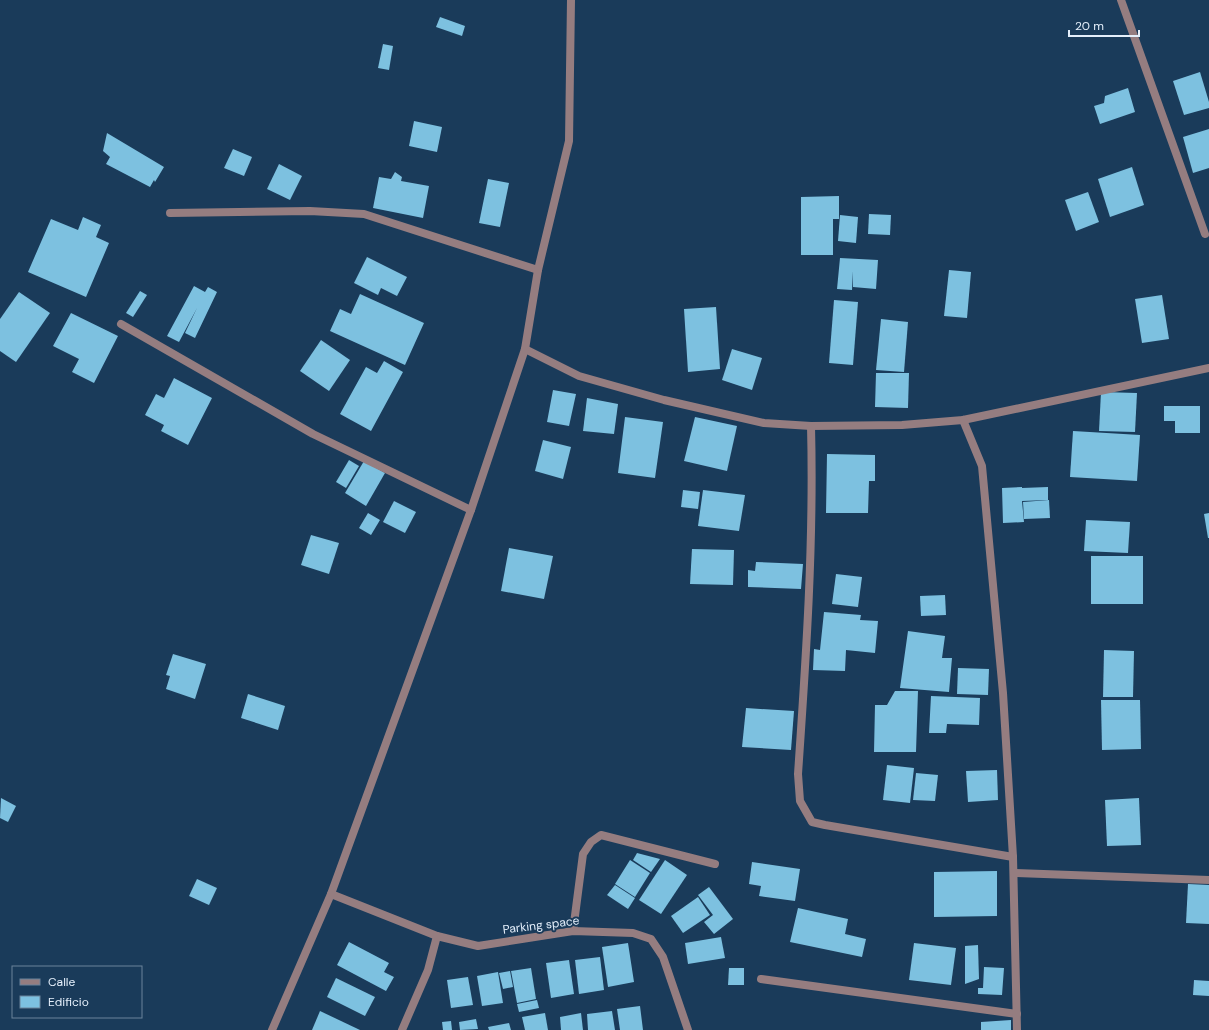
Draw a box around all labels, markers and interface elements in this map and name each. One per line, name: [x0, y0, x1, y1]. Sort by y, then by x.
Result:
scale bar: [1069, 12, 1139, 38]
text: 20 m: [1075, 18, 1104, 34]
street label: Parking space: [502, 912, 580, 938]
legend: [12, 966, 142, 1018]
text: Calle: [48, 974, 75, 990]
text: Edificio: [48, 994, 89, 1010]

